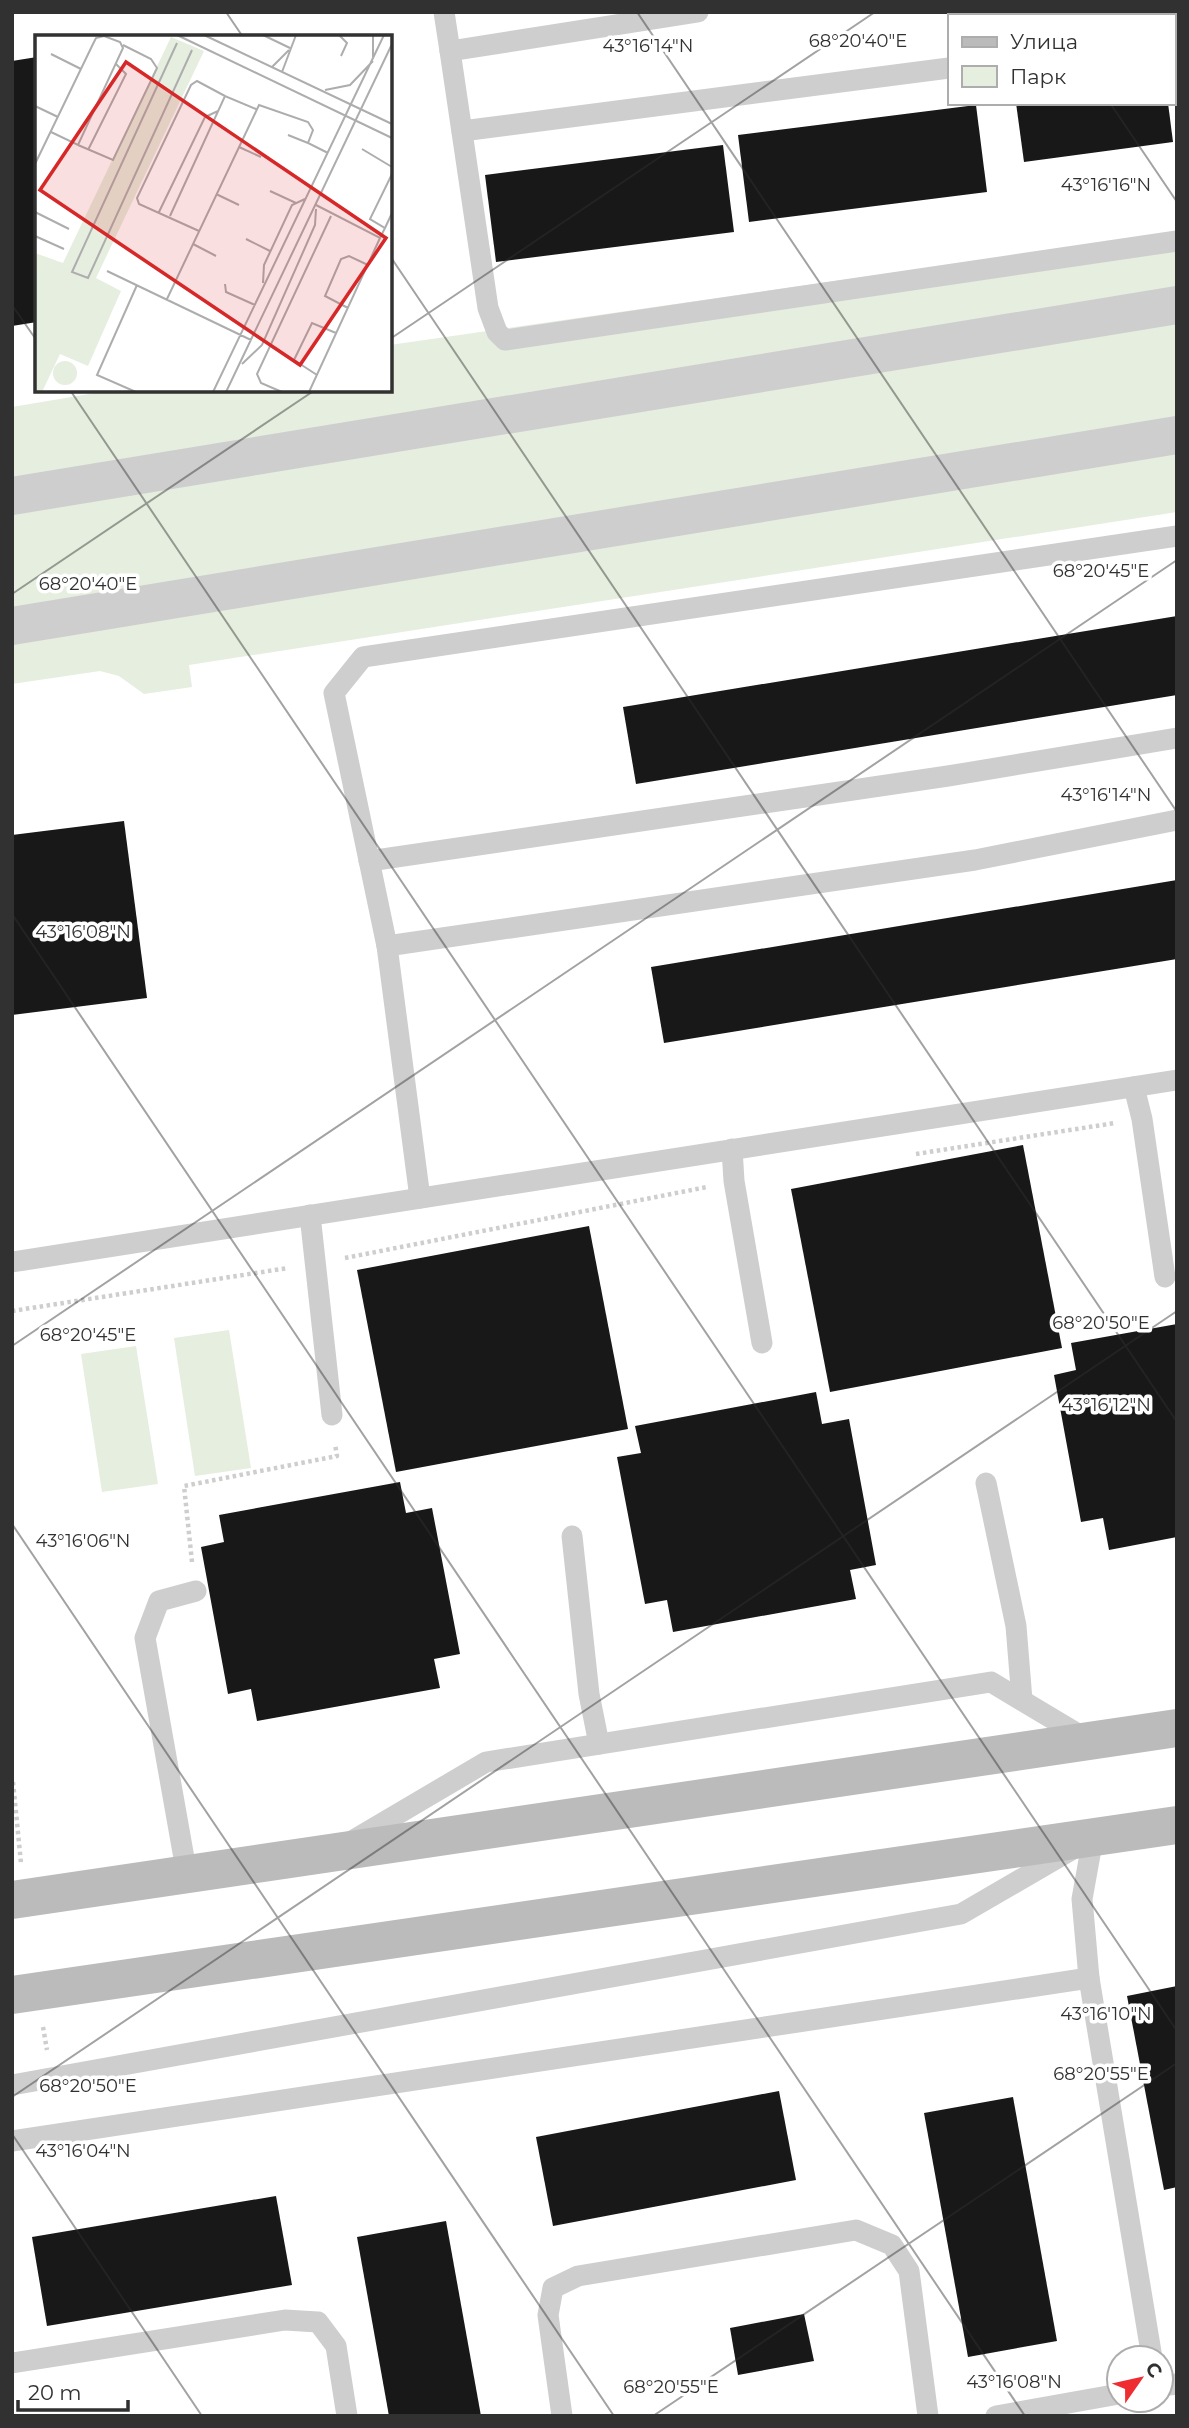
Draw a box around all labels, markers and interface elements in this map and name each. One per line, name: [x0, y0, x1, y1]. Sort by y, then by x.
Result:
legend: [948, 14, 1175, 105]
text: Улица: [1010, 29, 1078, 54]
text: 68°20'40"E: [809, 30, 907, 52]
inset map: [35, 35, 392, 392]
text: 43°16'14"N: [603, 35, 693, 57]
text: Парк: [1010, 64, 1066, 89]
text: 43°16'16"N: [1061, 174, 1151, 196]
text: 68°20'45"E: [1053, 560, 1149, 582]
text: 68°20'40"E: [39, 573, 137, 595]
text: 43°16'14"N: [1061, 784, 1151, 806]
text: 43°16'08"N: [35, 921, 131, 943]
text: 68°20'50"E: [1052, 1312, 1150, 1334]
text: 68°20'45"E: [40, 1324, 136, 1346]
text: 43°16'12"N: [1061, 1394, 1151, 1416]
text: 43°16'06"N: [36, 1530, 131, 1552]
text: 43°16'10"N: [1060, 2003, 1152, 2025]
text: 68°20'55"E: [1053, 2063, 1149, 2085]
text: 68°20'50"E: [39, 2075, 137, 2097]
text: 43°16'04"N: [35, 2140, 131, 2162]
north arrow: [1105, 2344, 1175, 2414]
text: С: [1140, 2358, 1167, 2382]
scale bar: [18, 2368, 128, 2412]
text: 43°16'08"N: [966, 2371, 1062, 2393]
text: 68°20'55"E: [623, 2376, 719, 2398]
text: 20 m: [28, 2380, 82, 2405]

